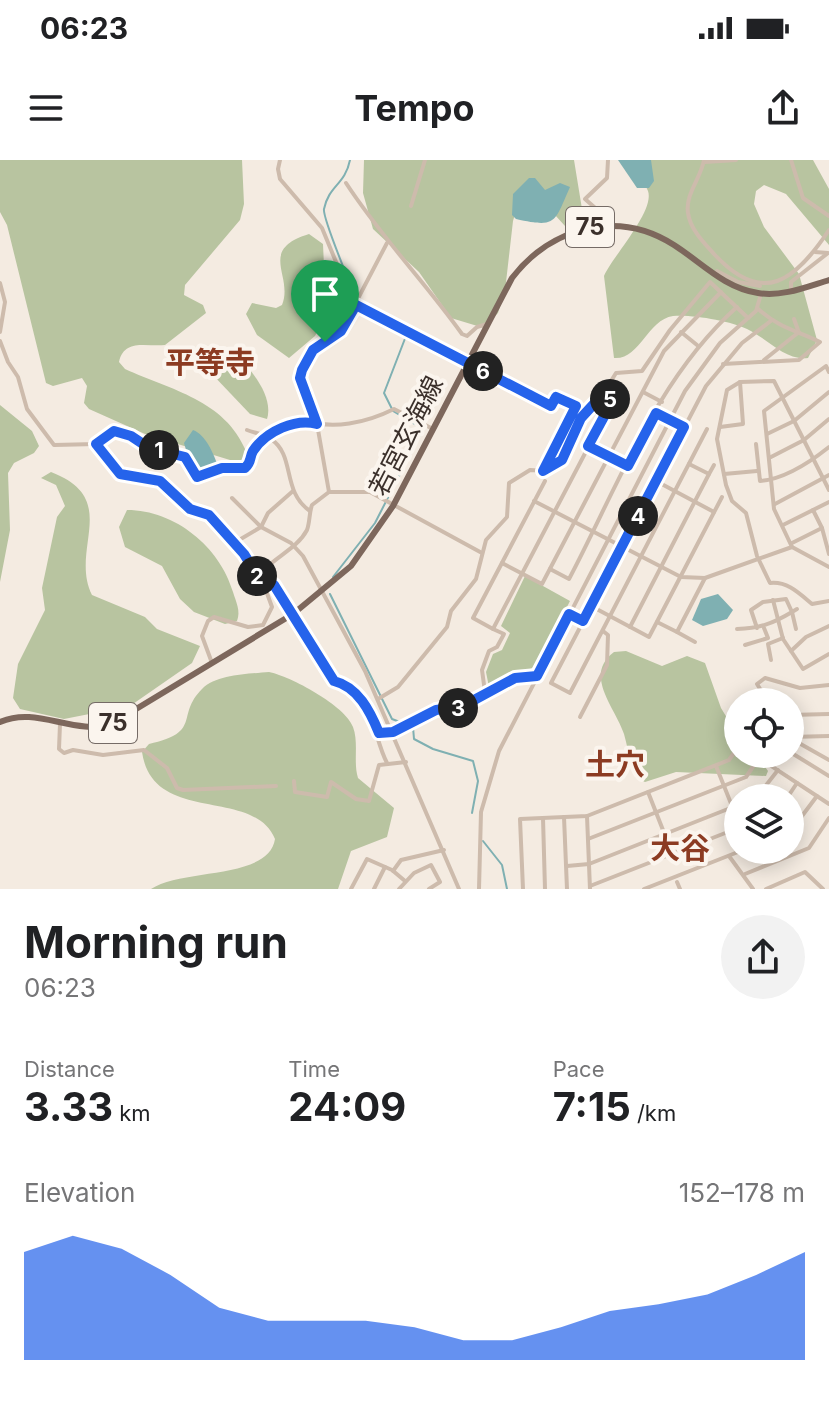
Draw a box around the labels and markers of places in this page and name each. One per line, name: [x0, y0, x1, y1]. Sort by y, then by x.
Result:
pin: [291, 260, 359, 342]
pin: 6: [463, 351, 503, 391]
pin: 5: [590, 379, 630, 419]
pin: 1: [139, 430, 179, 470]
pin: 4: [618, 496, 658, 536]
pin: 2: [237, 556, 277, 596]
pin: 3: [438, 688, 478, 728]

